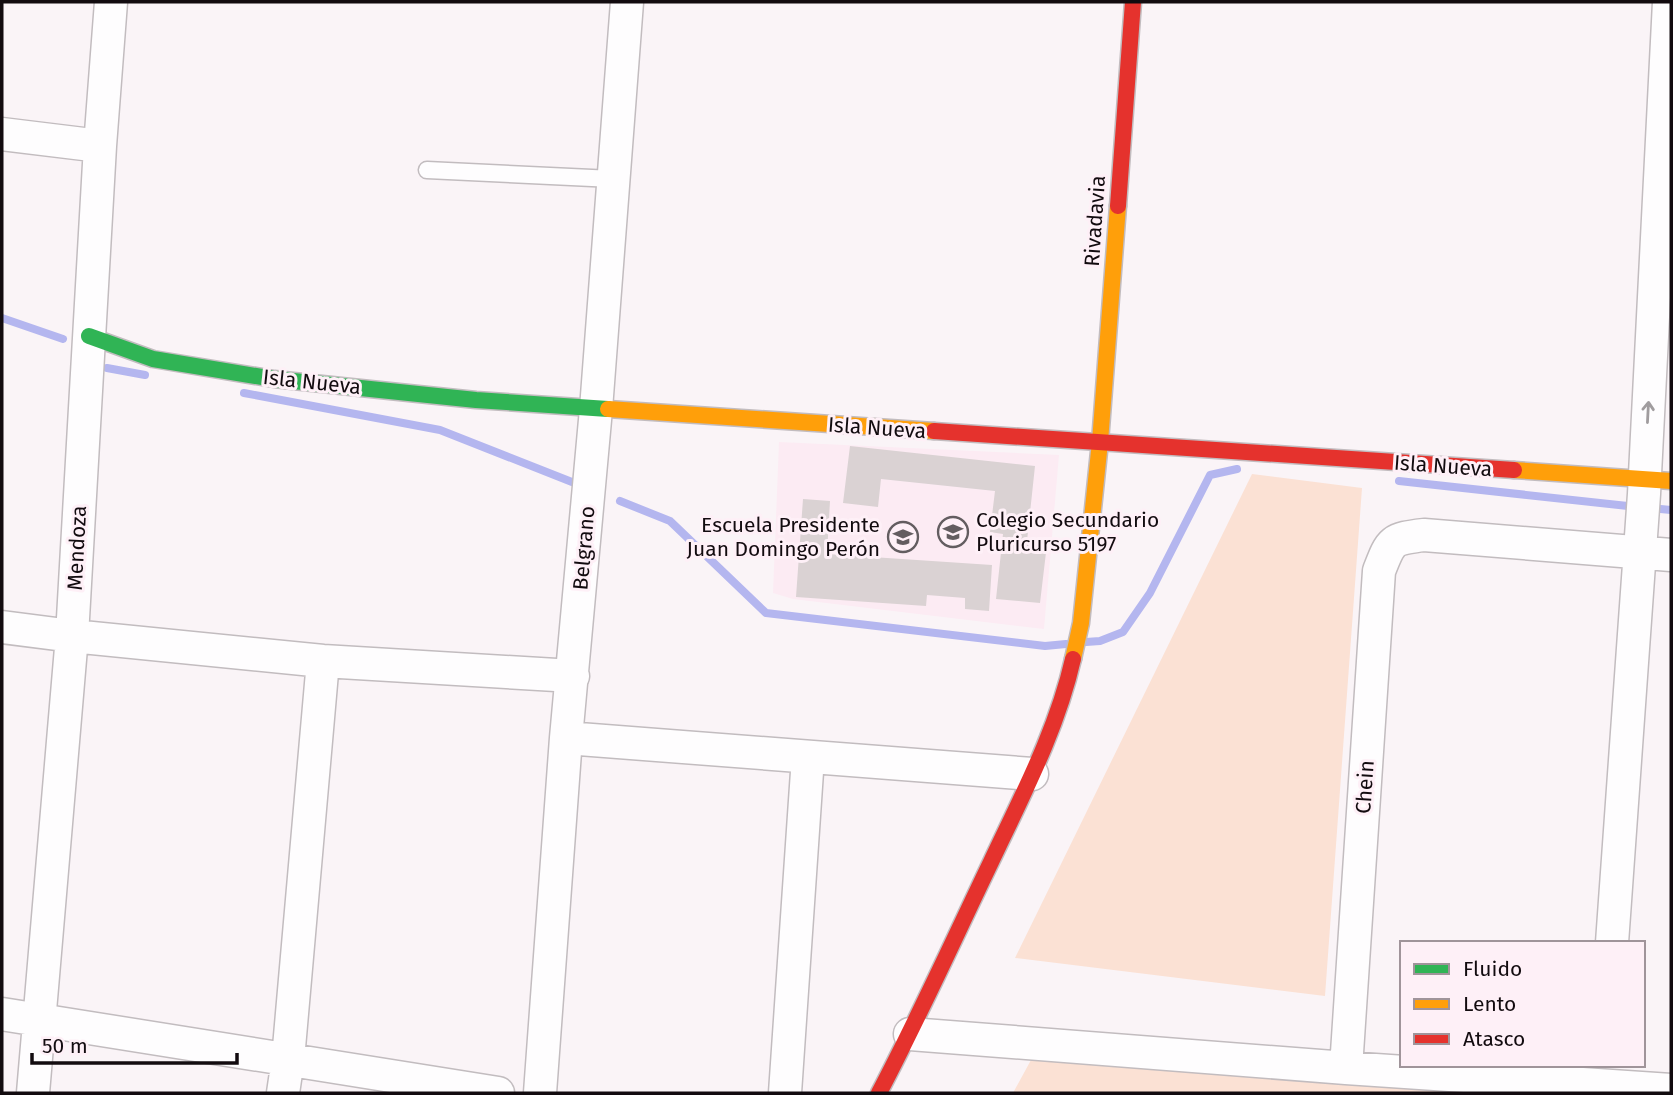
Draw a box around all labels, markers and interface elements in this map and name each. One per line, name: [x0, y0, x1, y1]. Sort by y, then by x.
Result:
street label: Rivadavia: [1079, 175, 1111, 267]
street label: Isla Nueva: [262, 364, 362, 400]
one-way arrow: [1642, 400, 1655, 423]
street label: Isla Nueva: [827, 412, 927, 444]
street label: Isla Nueva: [1393, 450, 1493, 482]
street label: Mendoza: [62, 505, 92, 591]
street label: Belgrano: [567, 505, 601, 591]
place label: Colegio Secundario Pluricurso 5197: [976, 507, 1159, 557]
place label: Escuela Presidente Juan Domingo Perón: [687, 512, 880, 562]
school or university icon: Colegio Secundario Pluricurso 5197: [936, 515, 970, 549]
school or university icon: Escuela Presidente Juan Domingo Perón: [886, 520, 920, 554]
street label: Chein: [1350, 759, 1380, 815]
legend: [1400, 941, 1645, 1067]
text: Fluido: [1463, 956, 1522, 982]
text: Lento: [1463, 991, 1516, 1017]
scale bar: [32, 1021, 236, 1066]
text: Atasco: [1463, 1026, 1525, 1052]
text: 50 m: [42, 1033, 88, 1059]

